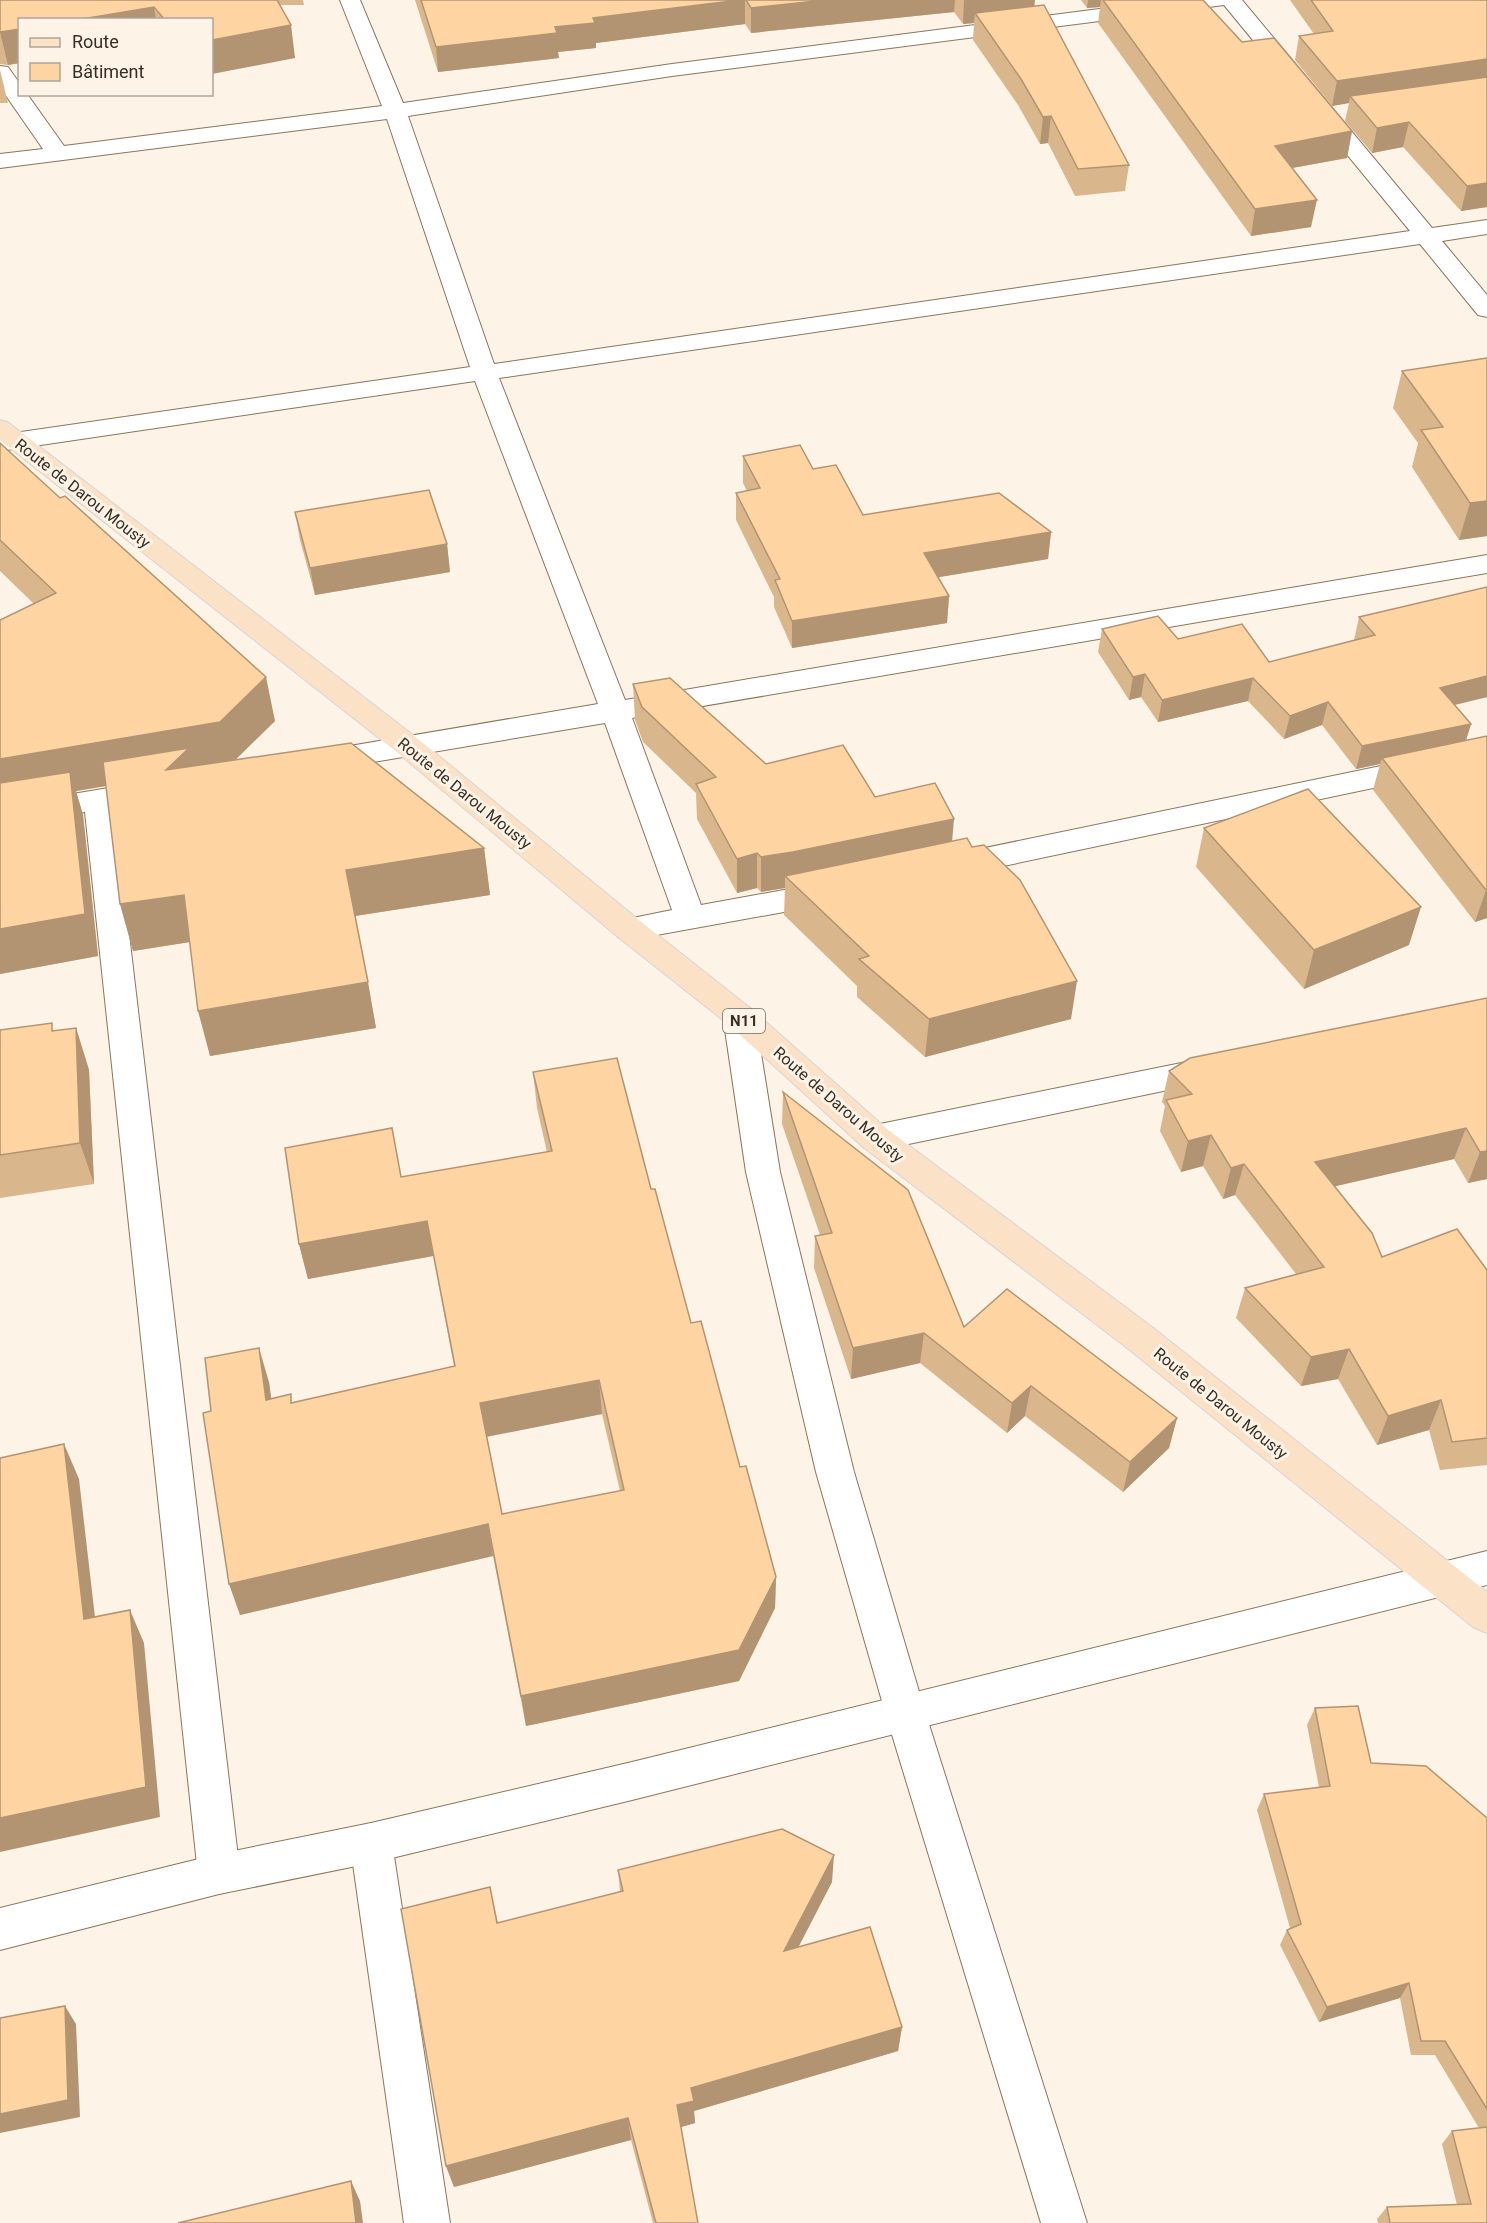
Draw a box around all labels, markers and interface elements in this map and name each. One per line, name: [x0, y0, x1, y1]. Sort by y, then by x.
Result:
legend: [18, 18, 213, 96]
text: Route: [72, 31, 119, 52]
text: Bâtiment: [72, 61, 145, 82]
street label: Route de Darou Mousty: [11, 435, 154, 552]
street label: Route de Darou Mousty: [394, 734, 536, 853]
road number: N11: [723, 1009, 765, 1033]
street label: Route de Darou Mousty: [770, 1043, 908, 1166]
street label: Route de Darou Mousty: [1150, 1344, 1292, 1463]

